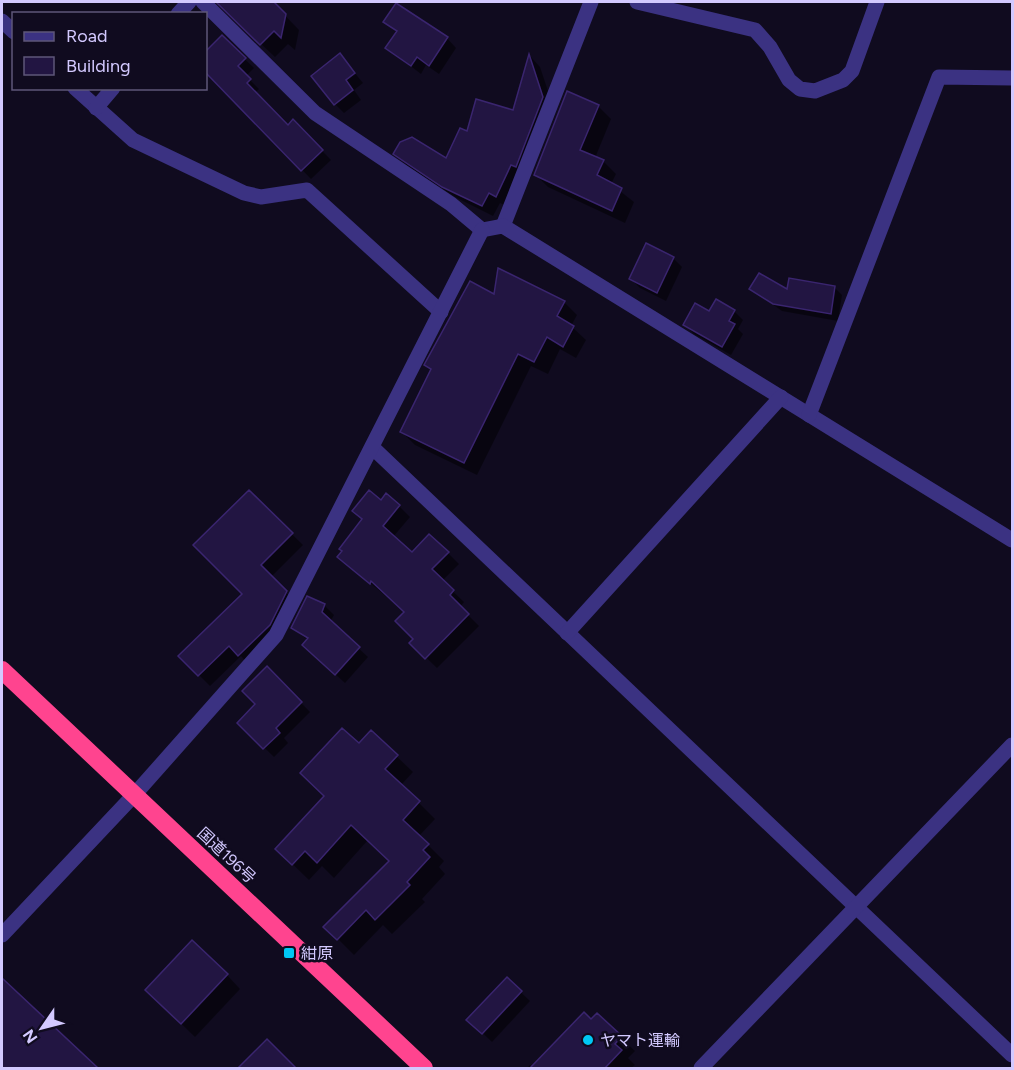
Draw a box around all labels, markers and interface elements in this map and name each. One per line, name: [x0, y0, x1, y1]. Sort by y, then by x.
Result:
legend: [12, 12, 207, 90]
text: Road: [66, 25, 107, 47]
text: Building: [66, 55, 131, 77]
street label: 国道196号: [194, 824, 260, 887]
place label: 紺原: [301, 944, 333, 963]
marker: 紺原: [282, 946, 296, 960]
north arrow: [12, 998, 72, 1058]
text: N: [19, 1026, 41, 1047]
place label: ヤマト運輸: [600, 1031, 680, 1050]
marker: ヤマト運輸: [581, 1033, 595, 1047]

